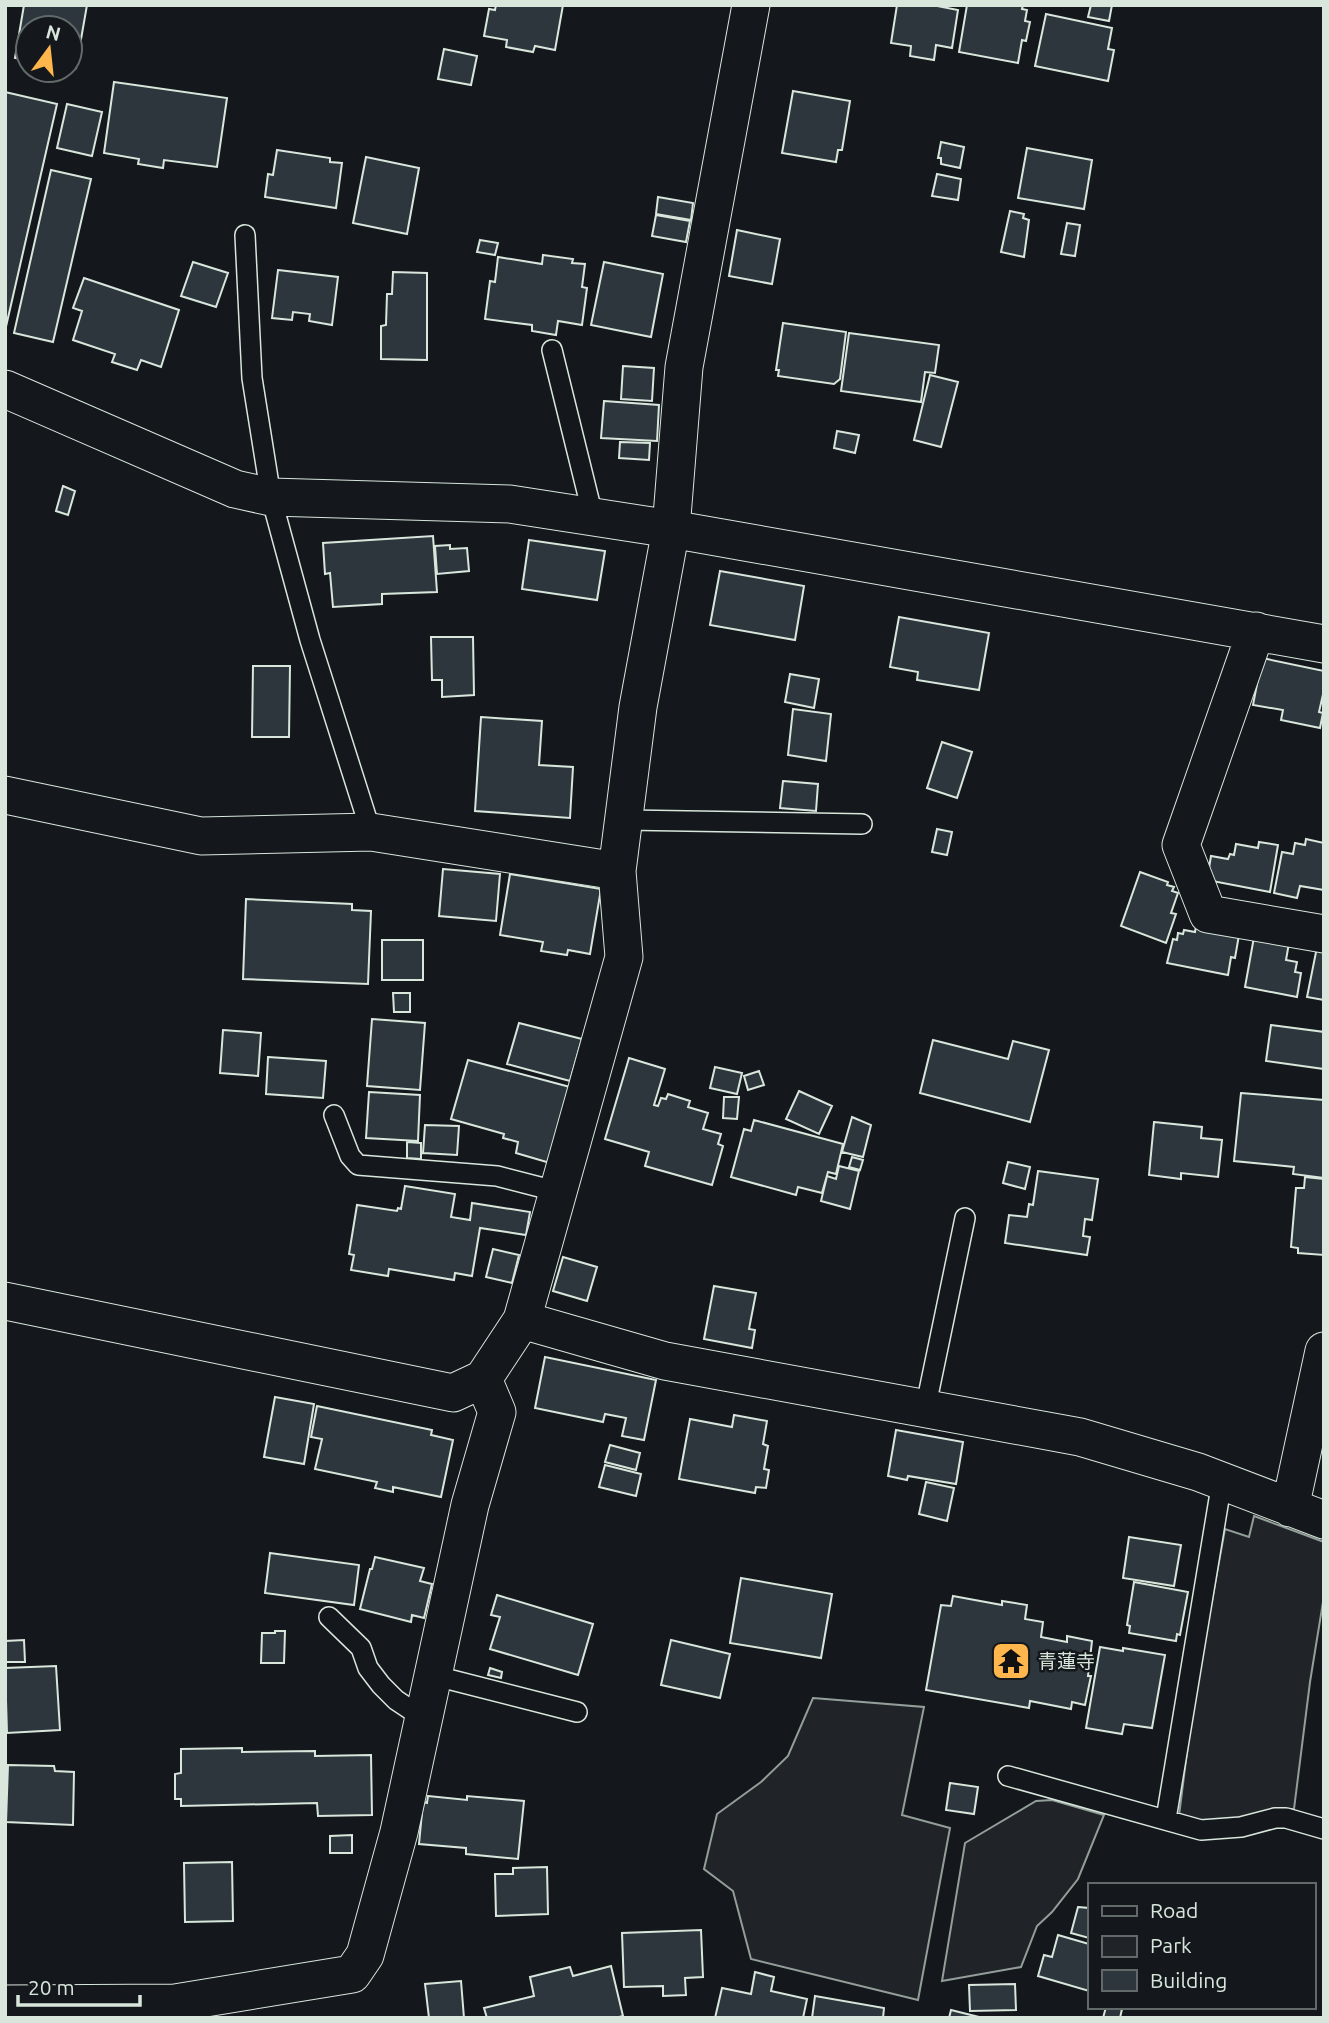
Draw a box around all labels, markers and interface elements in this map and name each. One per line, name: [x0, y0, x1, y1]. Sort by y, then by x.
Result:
north arrow: [14, 14, 84, 84]
text: N: [44, 20, 63, 45]
temple icon: 青蓮寺: [990, 1640, 1032, 1682]
place label: 青蓮寺: [1038, 1650, 1095, 1672]
legend: [1088, 1883, 1315, 2009]
text: Road: [1150, 1898, 1198, 1922]
text: Park: [1150, 1933, 1192, 1957]
scale bar: [18, 1964, 140, 2008]
text: Building: [1150, 1968, 1227, 1992]
text: 20 m: [28, 1975, 75, 1999]

